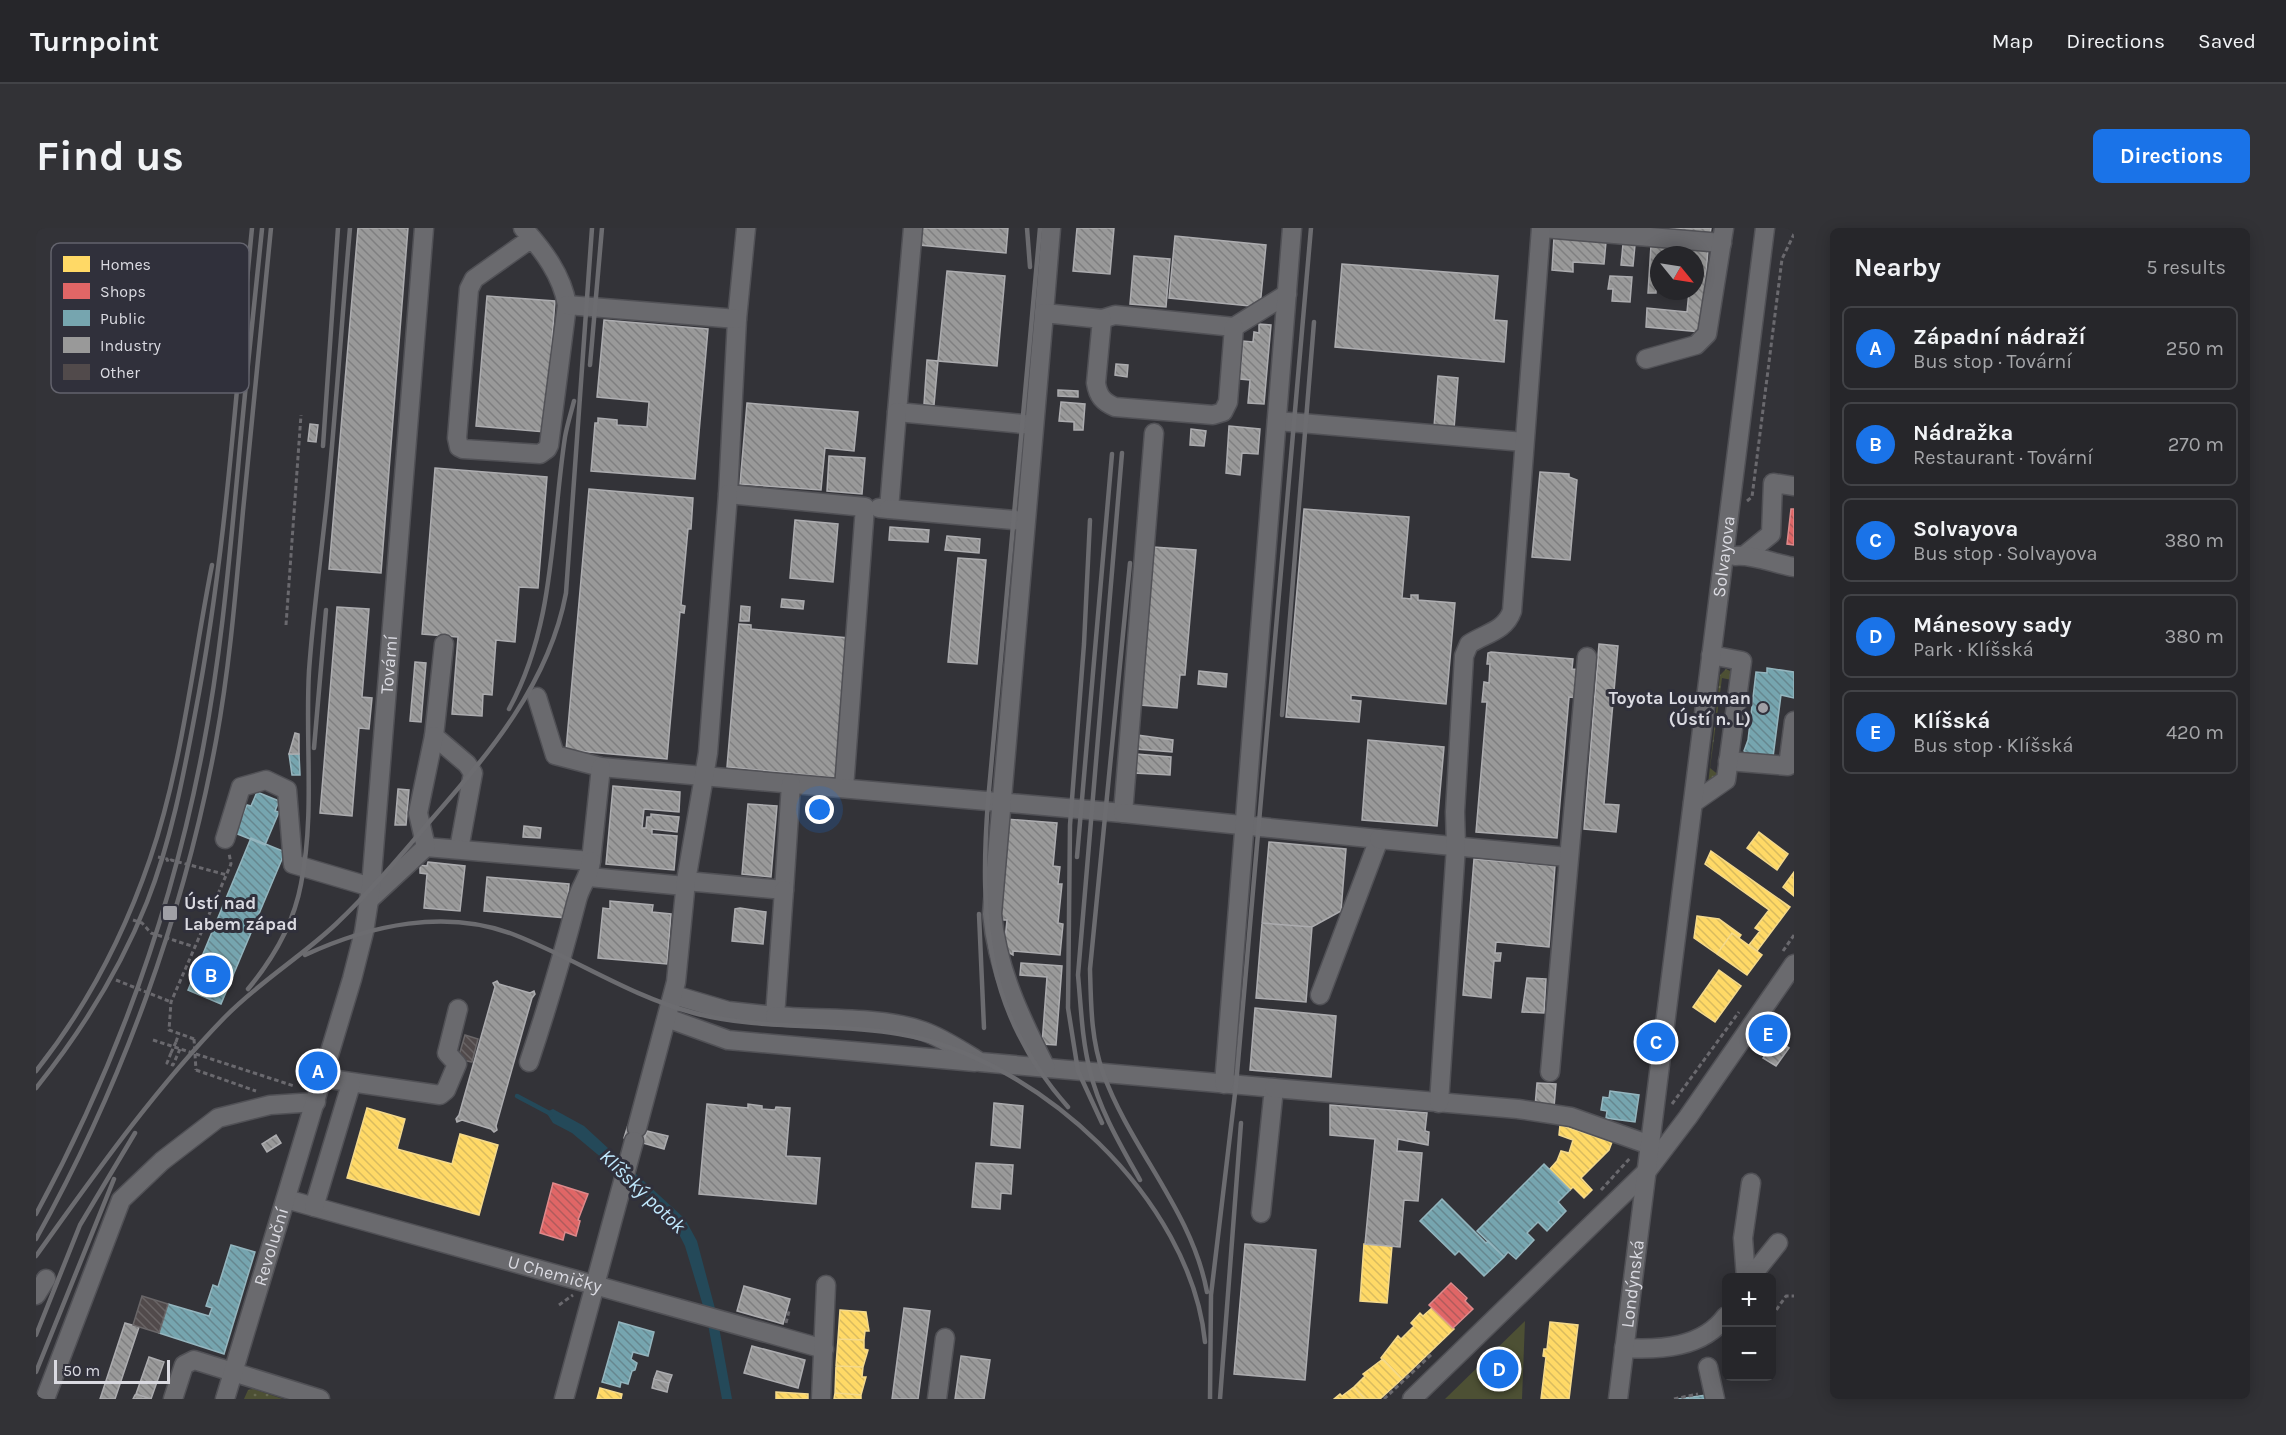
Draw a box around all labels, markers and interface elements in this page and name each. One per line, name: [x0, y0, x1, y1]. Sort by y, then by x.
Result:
text: Turnpoint: [30, 25, 159, 58]
text: Map: [1992, 29, 2033, 53]
text: Directions: [2066, 29, 2165, 53]
text: Saved: [2198, 29, 2256, 53]
button: Directions: [2093, 129, 2250, 183]
text: Find us: [36, 131, 184, 181]
legend: [51, 243, 249, 393]
north arrow: [1650, 246, 1704, 300]
text: Nearby: [1854, 252, 1941, 283]
text: Homes: [100, 255, 151, 274]
text: 5 results: [2146, 256, 2226, 279]
text: Shops: [100, 282, 146, 301]
text: Public: [100, 309, 146, 328]
text: Západní nádraží: [1913, 324, 2086, 350]
text: Industry: [100, 336, 162, 355]
text: A: [1869, 337, 1882, 360]
text: 250 m: [2166, 337, 2224, 360]
text: Bus stop · Tovární: [1913, 350, 2072, 373]
text: Other: [100, 363, 140, 382]
text: Nádražka: [1913, 420, 2013, 446]
text: B: [1869, 433, 1882, 456]
text: 270 m: [2168, 433, 2224, 456]
text: Restaurant · Tovární: [1913, 446, 2093, 469]
street label: Solvayova: [1708, 515, 1740, 599]
text: Solvayova: [1913, 516, 2018, 542]
text: C: [1869, 529, 1882, 552]
text: 380 m: [2165, 529, 2224, 552]
text: Bus stop · Solvayova: [1913, 542, 2098, 565]
text: Mánesovy sady: [1913, 612, 2072, 638]
text: D: [1869, 625, 1882, 648]
text: 380 m: [2165, 625, 2224, 648]
street label: Tovární: [376, 634, 402, 695]
text: Park · Klíšská: [1913, 638, 2034, 661]
place label: Toyota Louwman (Ústí n. L): [1609, 687, 1751, 730]
marker: Toyota Louwman (Ústí n. L): [1756, 701, 1770, 715]
text: Klíšská: [1913, 708, 1990, 734]
text: E: [1870, 721, 1881, 744]
text: 420 m: [2166, 721, 2224, 744]
text: Bus stop · Klíšská: [1913, 734, 2074, 757]
your location: [805, 795, 834, 824]
place label: Ústí nad Labem západ: [184, 891, 298, 935]
marker: Ústí nad Labem západ: [161, 904, 179, 922]
pin: B: [192, 952, 231, 998]
pin: E: [1748, 1012, 1788, 1056]
pin: C: [1636, 1020, 1676, 1064]
pin: A: [298, 1048, 338, 1094]
water label: Klíšský potok: [595, 1145, 691, 1239]
street label: Revoluční: [249, 1204, 293, 1289]
street label: Londýnská: [1616, 1239, 1649, 1329]
street label: U Chemičky: [505, 1250, 605, 1298]
map controls: [1722, 1273, 1776, 1381]
button: +: [1722, 1273, 1776, 1327]
button: −: [1722, 1327, 1776, 1381]
pin: D: [1480, 1346, 1518, 1392]
scale bar: [54, 1357, 170, 1384]
text: 50 m: [63, 1361, 100, 1380]

